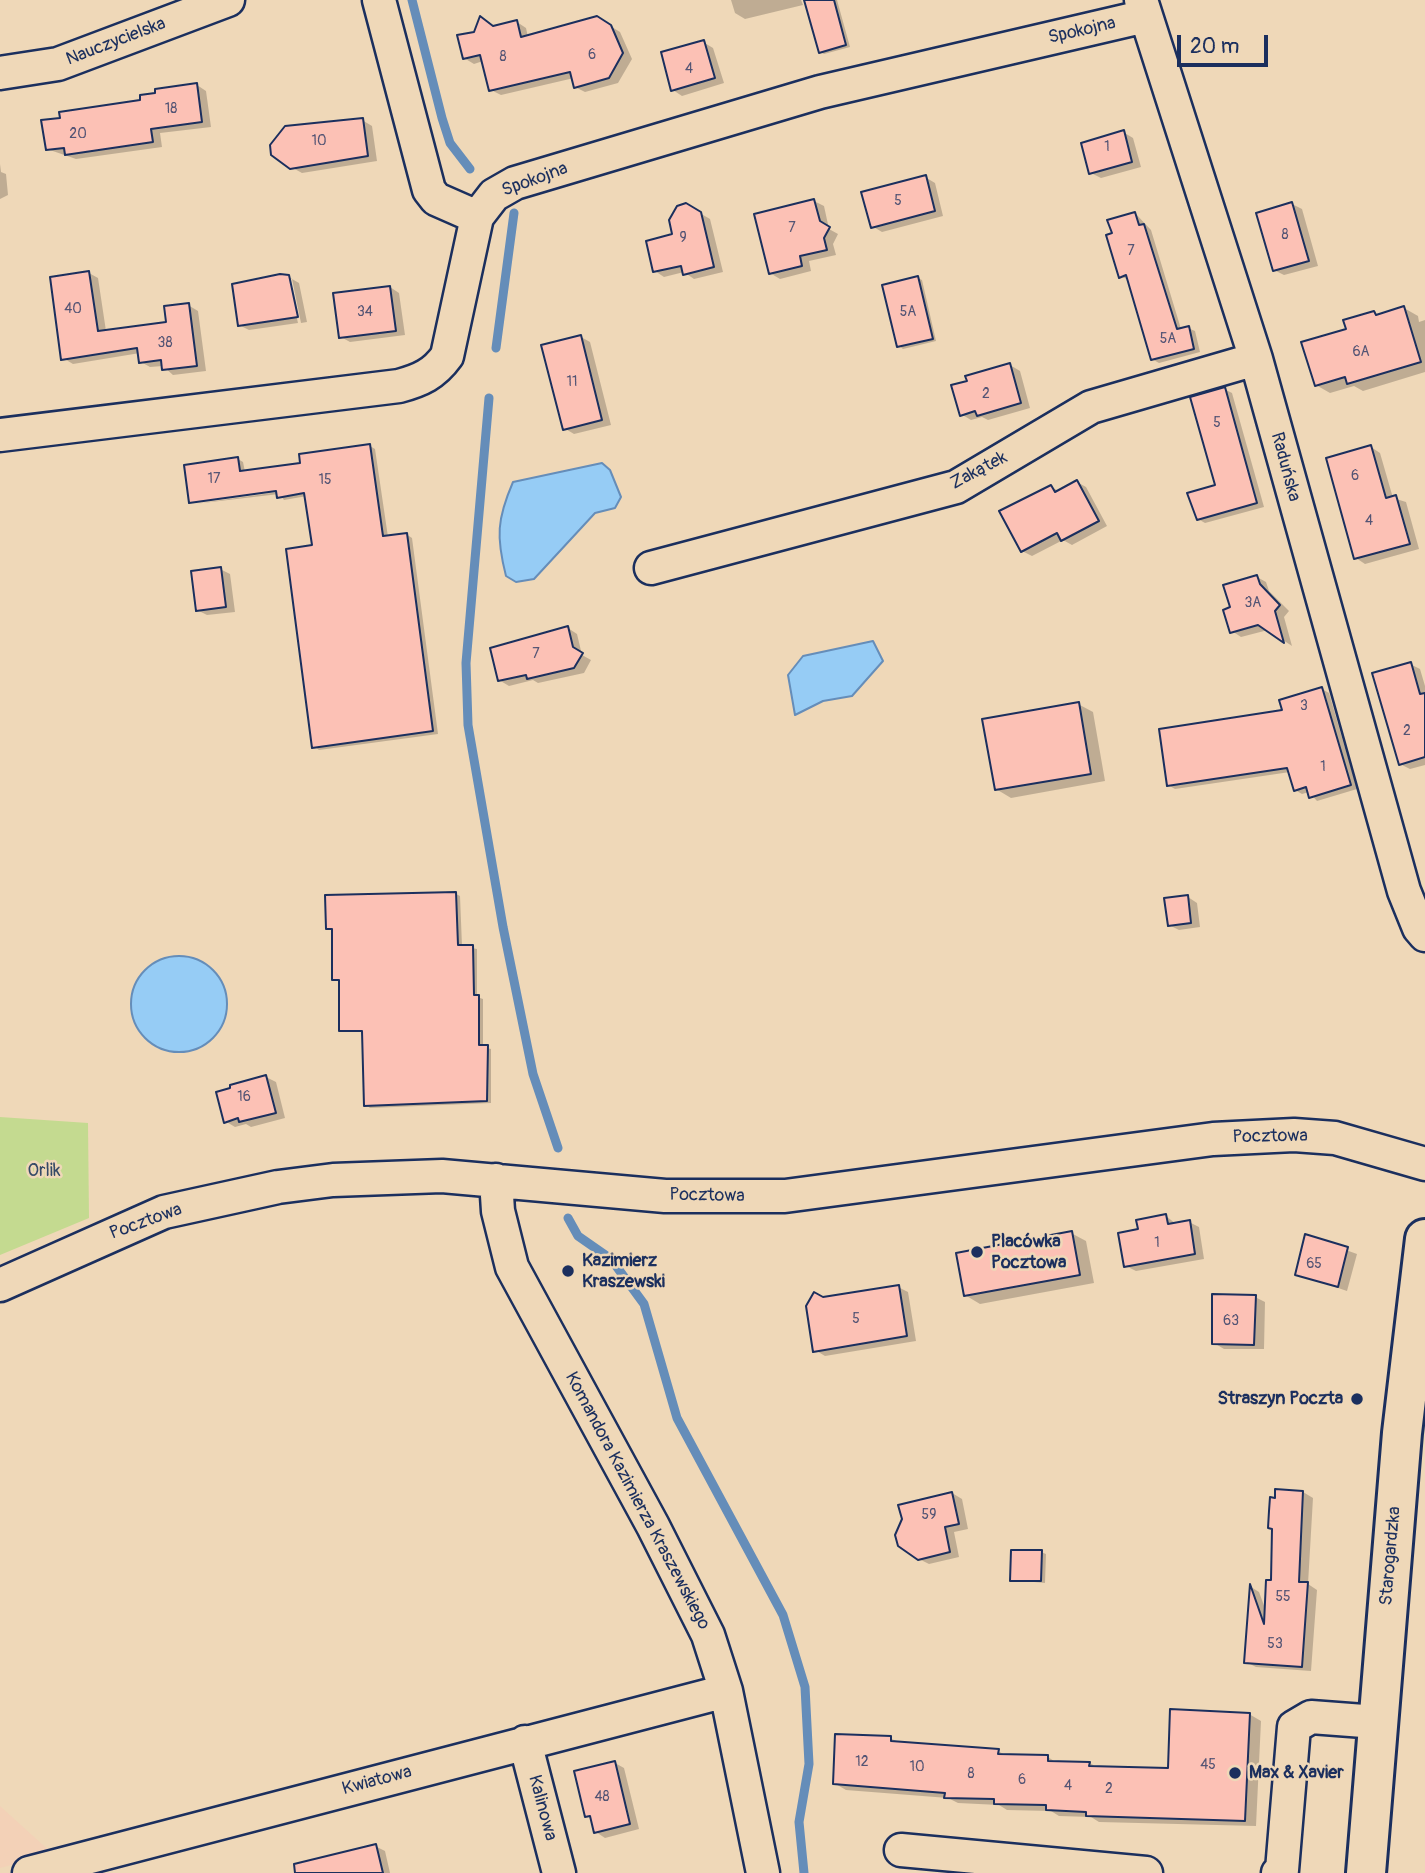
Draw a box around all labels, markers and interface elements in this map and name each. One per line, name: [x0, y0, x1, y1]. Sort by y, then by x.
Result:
street label: Nauczycielska: [63, 13, 169, 71]
street label: Spokojna: [1046, 13, 1118, 49]
scale bar: [1180, 21, 1271, 65]
text: 20 m: [1190, 33, 1239, 60]
house number: 6: [588, 47, 596, 63]
house number: 8: [499, 49, 507, 65]
house number: 4: [685, 61, 693, 77]
house number: 18: [165, 101, 177, 117]
house number: 20: [69, 126, 87, 142]
house number: 10: [311, 133, 327, 149]
house number: 1: [1104, 139, 1110, 155]
street label: Spokojna: [499, 158, 571, 202]
house number: 5: [894, 193, 902, 209]
house number: 7: [788, 220, 796, 236]
house number: 8: [1281, 227, 1289, 243]
house number: 9: [679, 230, 687, 246]
house number: 7: [1127, 243, 1135, 259]
house number: 40: [64, 301, 82, 317]
house number: 34: [357, 304, 373, 320]
house number: 5A: [900, 304, 916, 320]
house number: 5A: [1160, 331, 1176, 347]
house number: 38: [158, 335, 172, 351]
house number: 6A: [1352, 344, 1370, 360]
house number: 11: [567, 374, 577, 390]
house number: 2: [982, 386, 990, 402]
house number: 5: [1213, 415, 1221, 431]
street label: Raduńska: [1265, 430, 1305, 504]
street label: Zakątek: [947, 447, 1011, 495]
house number: 6: [1351, 468, 1359, 484]
house number: 17: [208, 471, 220, 487]
house number: 15: [318, 472, 332, 488]
house number: 4: [1365, 513, 1373, 529]
house number: 3A: [1245, 595, 1261, 611]
house number: 7: [532, 646, 540, 662]
house number: 3: [1300, 698, 1308, 714]
house number: 2: [1403, 723, 1411, 739]
house number: 1: [1320, 759, 1326, 775]
house number: 16: [237, 1089, 251, 1105]
street label: Pocztowa: [1232, 1126, 1308, 1148]
park label: Orlik: [28, 1160, 60, 1182]
street label: Pocztowa: [669, 1185, 745, 1207]
street label: Pocztowa: [107, 1199, 185, 1245]
place label: Placówka Pocztowa: [991, 1231, 1066, 1274]
house number: 1: [1154, 1235, 1160, 1251]
marker: Placówka Pocztowa: [969, 1244, 985, 1260]
place label: Kazimierz Kraszewski: [582, 1250, 665, 1292]
house number: 65: [1306, 1256, 1322, 1272]
marker: Kazimierz Kraszewski: [560, 1263, 576, 1279]
house number: 5: [852, 1311, 860, 1327]
house number: 63: [1223, 1313, 1239, 1329]
street label: Komandora Kazimierza Kraszewskiego: [560, 1368, 714, 1634]
place label: Straszyn Poczta: [1218, 1388, 1343, 1410]
marker: Straszyn Poczta: [1349, 1391, 1365, 1407]
street label: Starogardzka: [1376, 1506, 1406, 1606]
house number: 59: [922, 1507, 936, 1523]
house number: 55: [1275, 1589, 1291, 1605]
house number: 53: [1267, 1636, 1283, 1652]
house number: 12: [855, 1754, 869, 1770]
house number: 45: [1200, 1757, 1216, 1773]
house number: 10: [909, 1759, 925, 1775]
street label: Kwiatowa: [340, 1761, 414, 1801]
place label: Max & Xavier: [1249, 1762, 1344, 1784]
marker: Max & Xavier: [1227, 1765, 1243, 1781]
house number: 8: [967, 1766, 975, 1782]
house number: 6: [1018, 1772, 1026, 1788]
street label: Kalinowa: [523, 1773, 561, 1843]
house number: 4: [1064, 1778, 1072, 1794]
house number: 2: [1105, 1781, 1113, 1797]
house number: 48: [594, 1789, 610, 1805]

